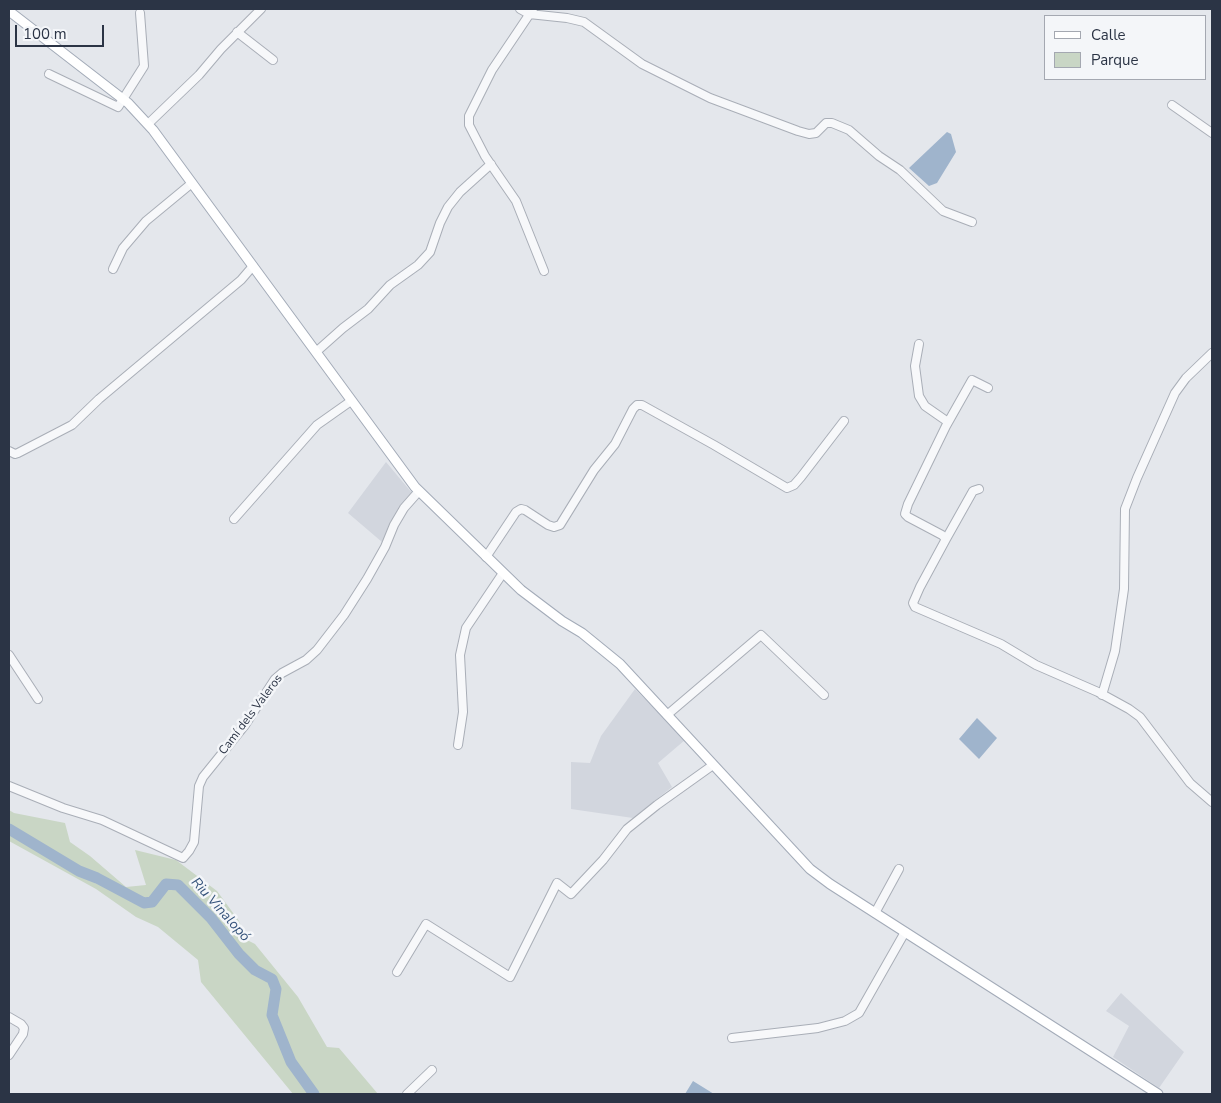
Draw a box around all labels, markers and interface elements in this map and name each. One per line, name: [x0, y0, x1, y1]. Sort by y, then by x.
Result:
scale bar: [18, 15, 106, 47]
legend: [1044, 15, 1206, 80]
text: 100 m: [23, 24, 67, 44]
text: Calle: [1091, 25, 1126, 45]
text: Parque: [1091, 50, 1139, 70]
street label: Camí dels Valeros: [216, 672, 286, 758]
water label: Riu Vinalopó: [187, 875, 253, 945]

